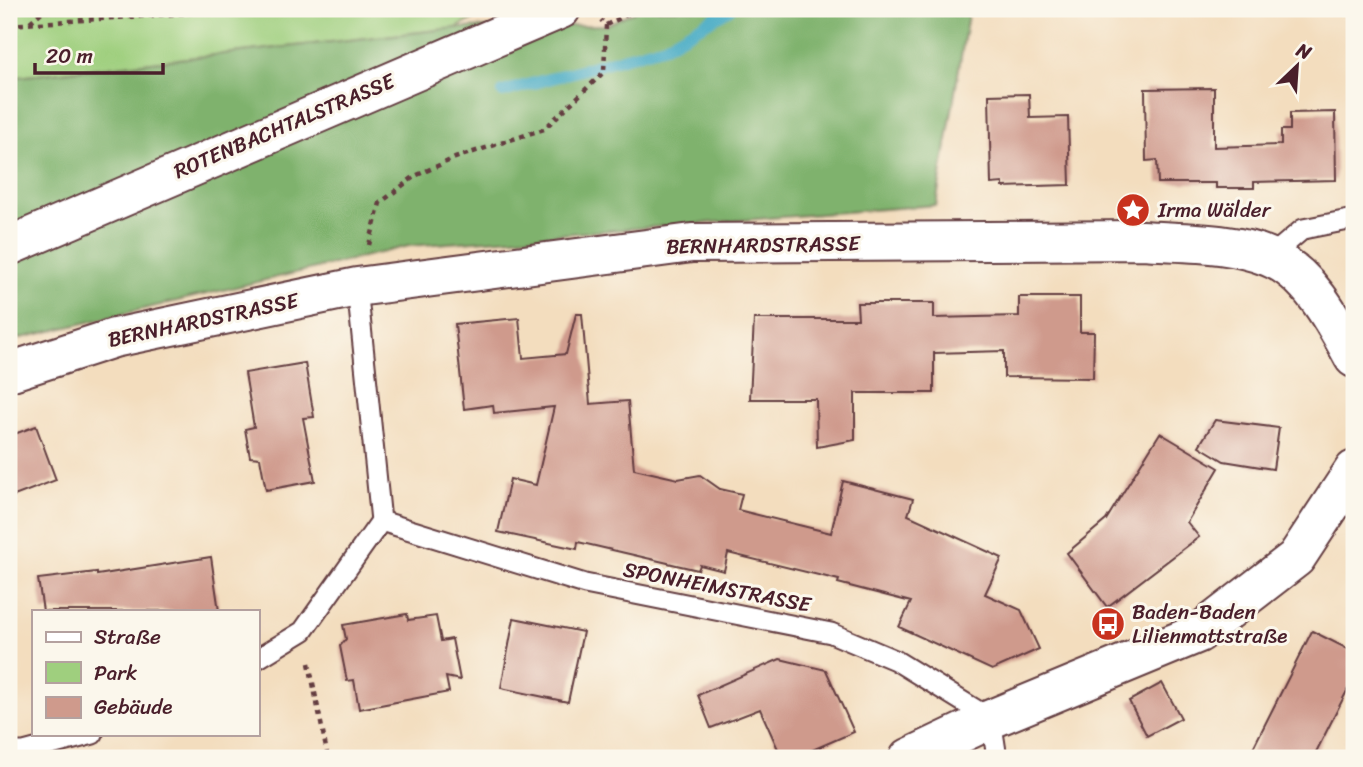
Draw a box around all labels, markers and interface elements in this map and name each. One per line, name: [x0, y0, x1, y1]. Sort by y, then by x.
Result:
scale bar: [35, 32, 163, 76]
north arrow: [1262, 32, 1332, 102]
text: N: [1290, 33, 1318, 69]
text: 20 m: [46, 37, 93, 75]
street label: ROTENBACHTALSTRASSE: [168, 62, 402, 190]
place icon: Irma Wälder: [1114, 191, 1152, 229]
place label: Irma Wälder: [1157, 191, 1272, 229]
street label: BERNHARDSTRASSE: [666, 224, 862, 266]
street label: BERNHARDSTRASSE: [104, 281, 303, 359]
street label: SPONHEIMSTRASSE: [620, 550, 815, 624]
place label: Baden-Baden Lilienmattstraße: [1132, 593, 1287, 655]
bus stop icon: Baden-Baden Lilienmattstraße: [1089, 605, 1127, 643]
legend: [32, 610, 259, 736]
text: Straße: [94, 618, 161, 656]
text: Park: [94, 654, 137, 692]
text: Gebäude: [94, 688, 172, 726]

